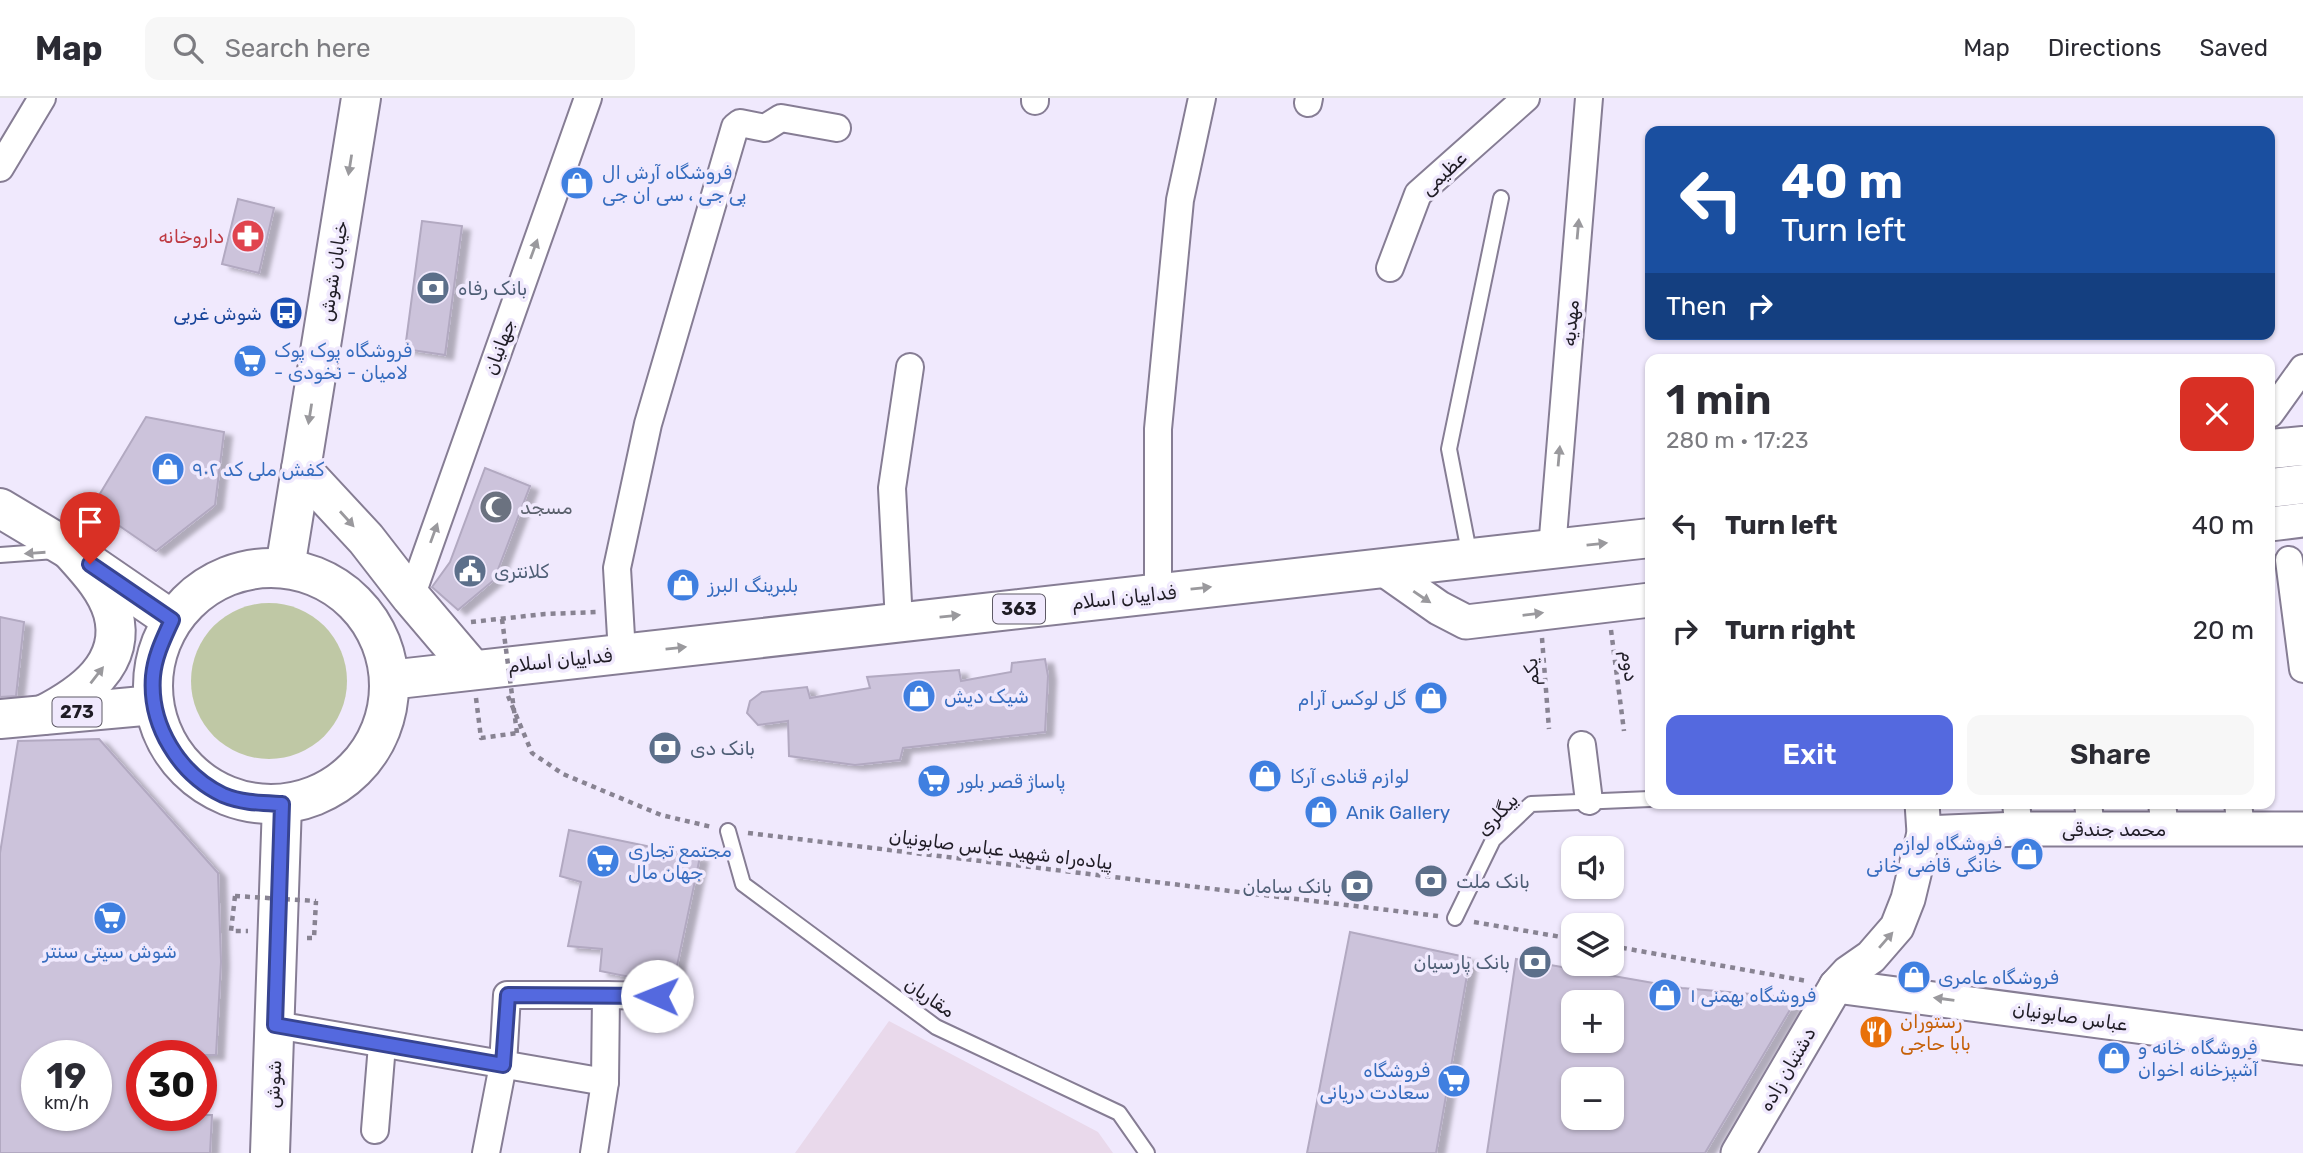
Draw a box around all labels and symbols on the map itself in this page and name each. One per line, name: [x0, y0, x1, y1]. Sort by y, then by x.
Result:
street label: عظیمی: [1416, 146, 1471, 200]
one-way arrow: [344, 154, 355, 176]
place label: فروشگاه آرش ال پی جی ، سی ان جی: [602, 161, 747, 208]
shop icon: فروشگاه آرش ال پی جی ، سی ان جی: [558, 164, 596, 202]
pharmacy icon: داروخانه: [229, 217, 267, 255]
one-way arrow: [1573, 218, 1584, 240]
street label: خیابان شوش: [314, 219, 353, 323]
place label: داروخانه: [159, 225, 224, 248]
one-way arrow: [529, 238, 540, 259]
bank icon: بانک رفاه: [414, 269, 452, 307]
place label: بانک رفاه: [458, 277, 527, 300]
bus stop icon: شوش غربی: [267, 294, 305, 332]
street label: مهدیه: [1557, 299, 1584, 347]
place label: شوش غربی: [173, 302, 262, 325]
street label: جهانیان: [479, 316, 520, 378]
place label: فروشگاه پوک پوک - لاميان - نخودی: [274, 339, 412, 384]
supermarket icon: فروشگاه پوک پوک - لاميان - نخودی: [231, 342, 269, 380]
one-way arrow: [304, 403, 315, 425]
one-way arrow: [1554, 445, 1565, 467]
shop icon: کفش ملی کد ۹۰۲: [149, 450, 187, 488]
place label: کفش ملی کد ۹۰۲: [192, 458, 325, 481]
mosque icon: مسجد: [477, 488, 515, 526]
pin: [60, 492, 120, 564]
place label: مسجد: [520, 496, 572, 519]
one-way arrow: [339, 510, 355, 527]
one-way arrow: [428, 522, 439, 543]
one-way arrow: [1586, 538, 1608, 549]
one-way arrow: [24, 548, 46, 559]
public building icon: کلانتری: [451, 552, 489, 590]
place label: کلانتری: [494, 560, 550, 583]
shop icon: بلبرینگ البرز: [664, 566, 702, 604]
place label: بلبرینگ البرز: [707, 574, 798, 597]
street label: فداییان اسلام: [1071, 581, 1178, 615]
one-way arrow: [1190, 583, 1212, 594]
one-way arrow: [1413, 590, 1431, 604]
road number: 363: [993, 594, 1045, 624]
one-way arrow: [1523, 608, 1545, 619]
one-way arrow: [940, 611, 962, 622]
one-way arrow: [665, 642, 687, 653]
street label: فداییان اسلام: [507, 644, 614, 678]
street label: دوم: [1615, 649, 1643, 683]
street label: یکم: [1519, 657, 1545, 687]
one-way arrow: [90, 667, 105, 685]
shop icon: شیک دیش: [900, 677, 938, 715]
shop icon: گل لوکس آرام: [1412, 679, 1450, 717]
place label: شیک دیش: [944, 685, 1029, 708]
place label: گل لوکس آرام: [1298, 687, 1406, 711]
road number: 273: [52, 698, 102, 726]
bank icon: بانک دی: [646, 729, 684, 767]
place label: بانک دی: [690, 737, 755, 760]
shop icon: لوازم قنادی آرکا: [1246, 757, 1284, 795]
supermarket icon: پاساژ قصر بلور: [915, 762, 953, 800]
place label: لوازم قنادی آرکا: [1290, 765, 1410, 789]
place label: پاساژ قصر بلور: [957, 770, 1066, 795]
street label: بیگلری: [1472, 788, 1523, 840]
shop icon: Anik Gallery: [1302, 793, 1340, 831]
place label: Anik Gallery: [1346, 801, 1450, 824]
street label: محمد جندقی: [2062, 818, 2166, 841]
street label: پیاده‌راه شهید عباس صابونیان: [887, 824, 1114, 877]
place label: فروشگاه لوازم خانگی قاضی خانی: [1866, 832, 2002, 877]
shop icon: فروشگاه لوازم خانگی قاضی خانی: [2008, 835, 2046, 873]
place label: مجتمع تجاری جهان مال: [628, 839, 732, 884]
supermarket icon: مجتمع تجاری جهان مال: [584, 842, 622, 880]
bank icon: بانک ملت: [1412, 862, 1450, 900]
bank icon: بانک سامان: [1338, 867, 1376, 905]
place label: بانک ملت: [1456, 870, 1530, 893]
place label: بانک سامان: [1243, 875, 1332, 898]
supermarket icon: شوش سیتی سنتر: [91, 899, 129, 937]
one-way arrow: [1878, 931, 1894, 949]
place label: شوش سیتی سنتر: [42, 940, 177, 963]
bank icon: بانک پارسیان: [1516, 943, 1554, 981]
place label: بانک پارسیان: [1414, 951, 1510, 976]
shop icon: فروشگاه عامری: [1895, 958, 1933, 996]
position arrow: [620, 959, 694, 1033]
place label: فروشگاه عامری: [1938, 966, 2059, 989]
street label: مقاریان: [900, 972, 959, 1023]
shop icon: فروشگاه بهمنی ۱: [1646, 976, 1684, 1014]
place label: فروشگاه بهمنی ۱: [1690, 984, 1816, 1007]
one-way arrow: [1933, 993, 1955, 1004]
street label: عباس صابونیان: [2011, 997, 2129, 1036]
place label: رستوران بابا حاجی: [1900, 1010, 1971, 1055]
restaurant icon: رستوران بابا حاجی: [1857, 1013, 1895, 1051]
street label: دشتبان زاده: [1754, 1023, 1821, 1115]
place label: فروشگاه خانه و آشپزخانه اخوان: [2138, 1036, 2259, 1083]
shop icon: فروشگاه خانه و آشپزخانه اخوان: [2095, 1039, 2133, 1077]
speed limit sign: 30: [126, 1040, 217, 1131]
street label: شوش: [261, 1059, 286, 1109]
place label: فروشگاه سعادت دریانی: [1320, 1059, 1430, 1104]
supermarket icon: فروشگاه سعادت دریانی: [1435, 1062, 1473, 1100]

